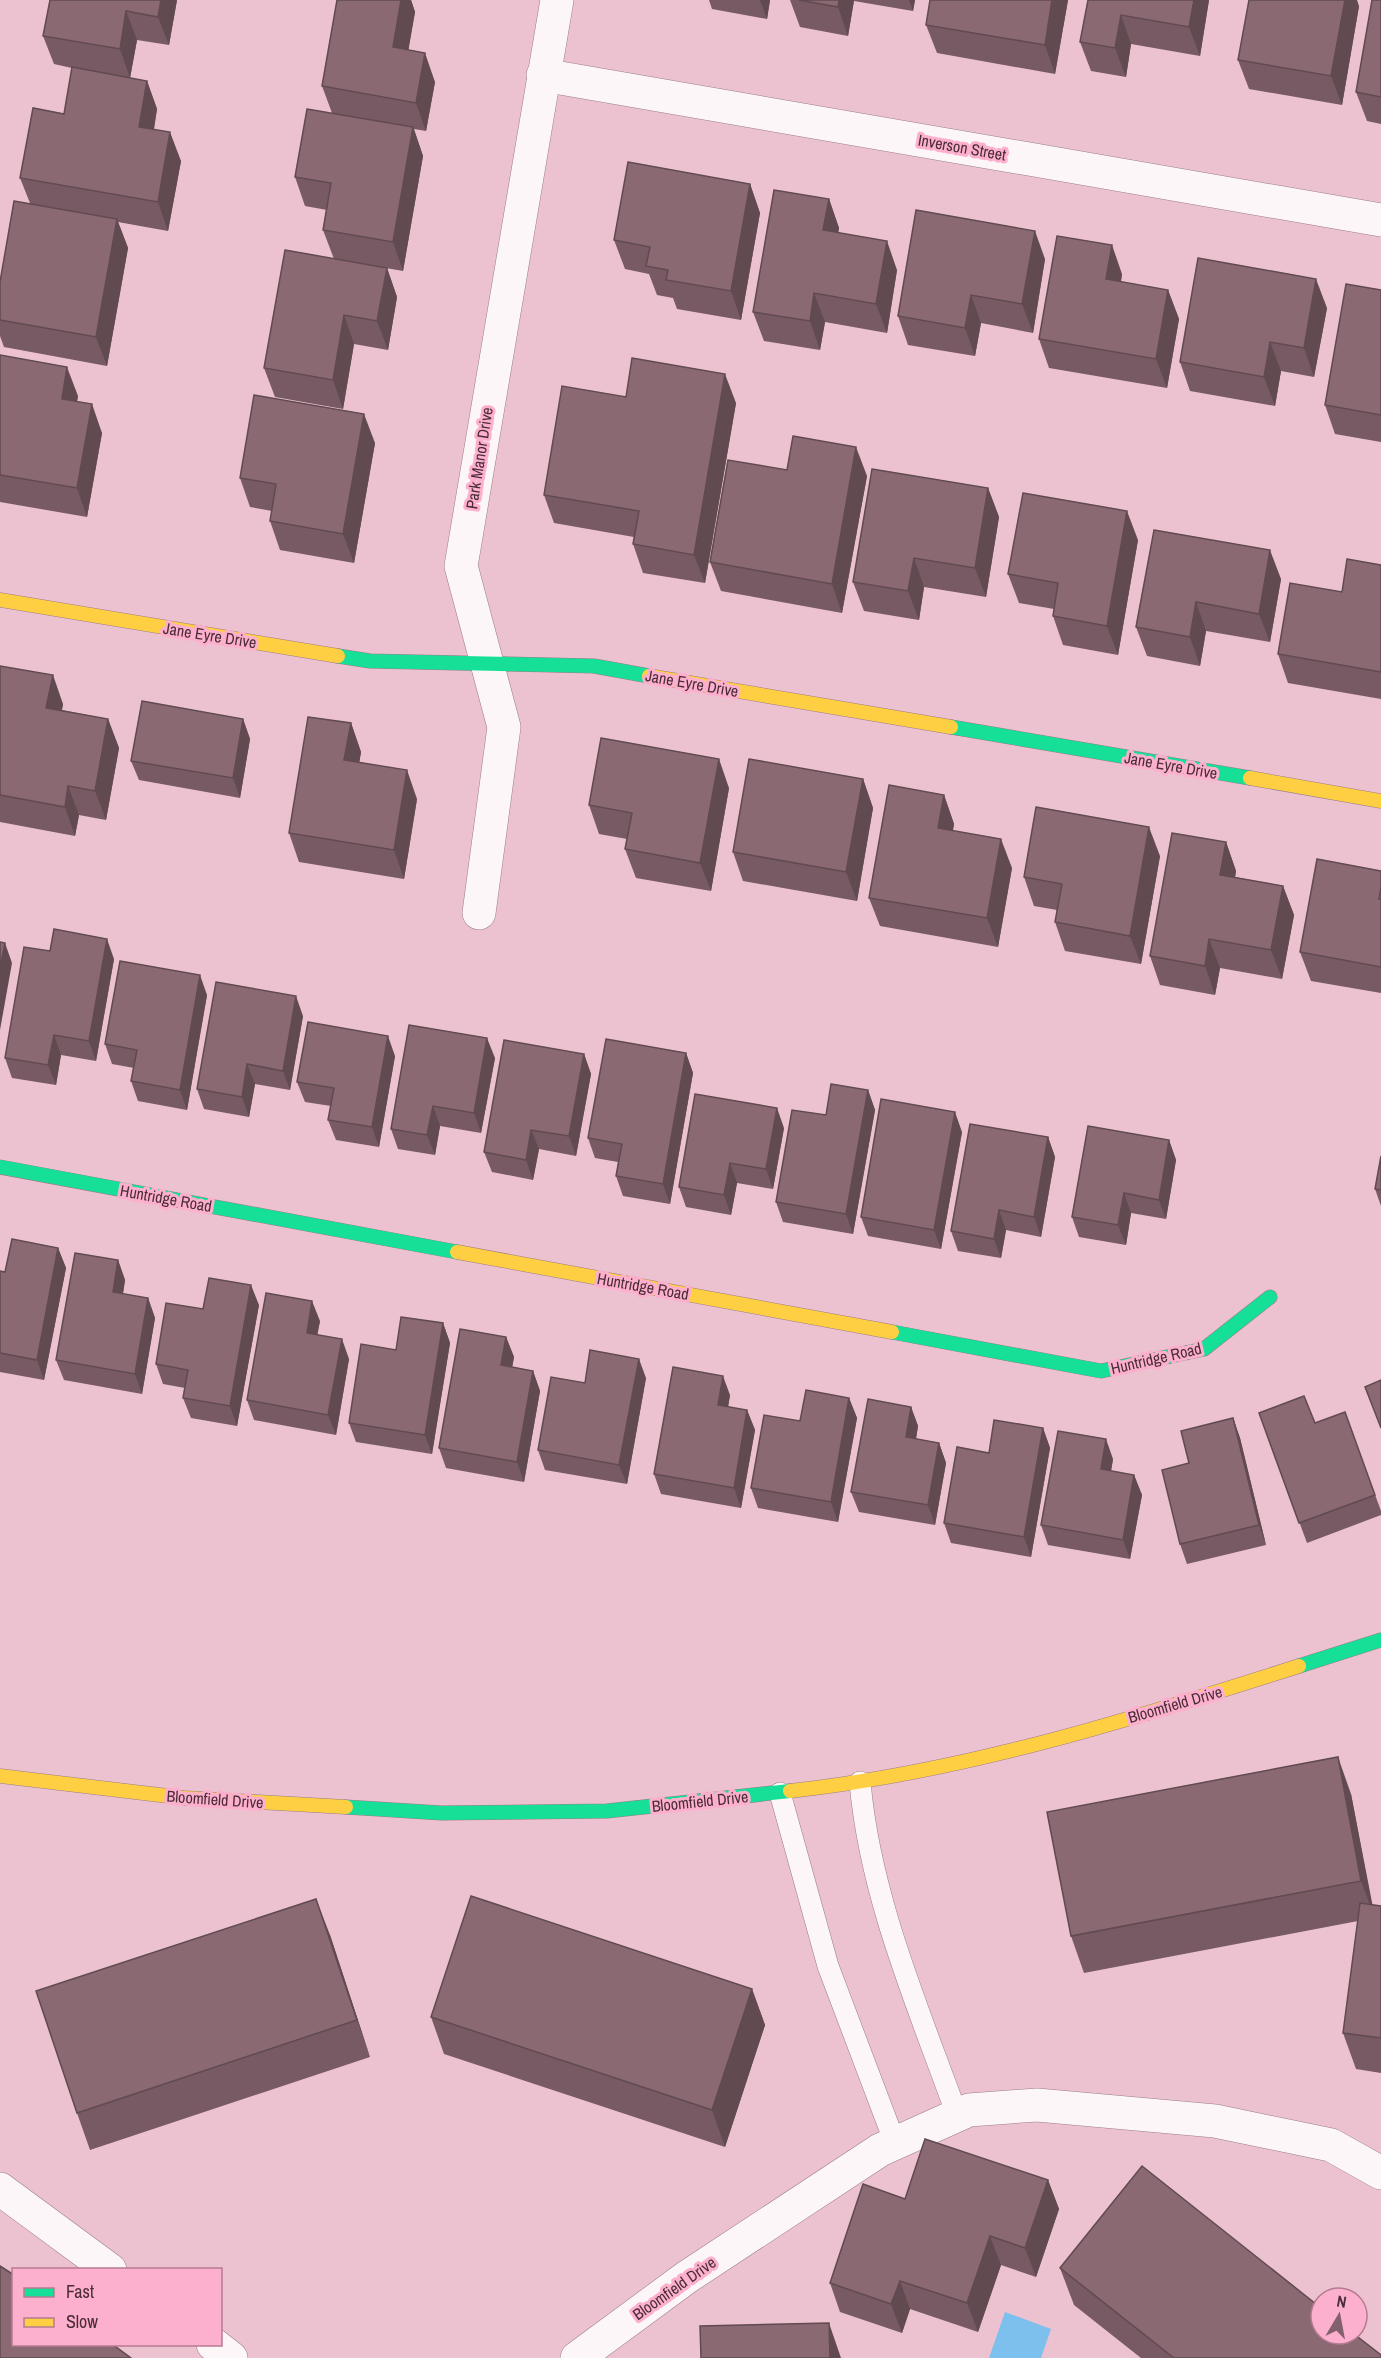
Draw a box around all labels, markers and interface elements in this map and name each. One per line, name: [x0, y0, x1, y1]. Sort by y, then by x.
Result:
street label: Inverson Street: [916, 128, 1008, 166]
street label: Park Manor Drive: [460, 406, 498, 510]
street label: Jane Eyre Drive: [162, 617, 258, 653]
street label: Jane Eyre Drive: [644, 664, 740, 702]
street label: Jane Eyre Drive: [1123, 746, 1219, 784]
street label: Huntridge Road: [118, 1179, 214, 1217]
street label: Huntridge Road: [595, 1267, 691, 1305]
street label: Huntridge Road: [1108, 1337, 1204, 1379]
street label: Bloomfield Drive: [1125, 1680, 1225, 1728]
street label: Bloomfield Drive: [166, 1785, 264, 1813]
street label: Bloomfield Drive: [651, 1785, 749, 1817]
street label: Bloomfield Drive: [628, 2251, 720, 2325]
legend: [12, 2268, 222, 2346]
text: Fast: [66, 2279, 94, 2304]
north arrow: [1309, 2286, 1369, 2346]
text: N: [1335, 2290, 1348, 2313]
text: Slow: [66, 2309, 98, 2334]

